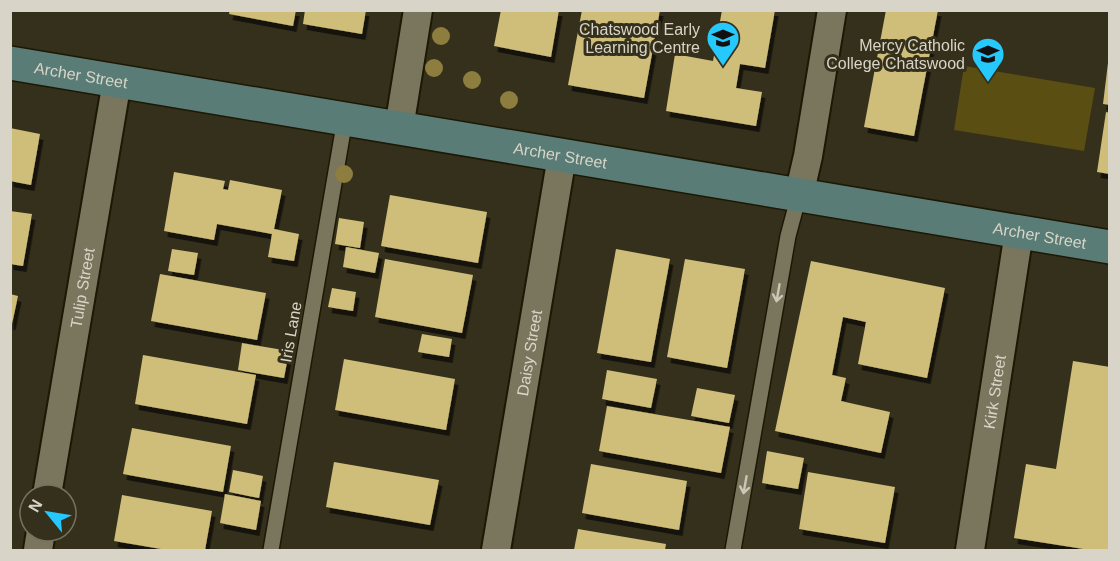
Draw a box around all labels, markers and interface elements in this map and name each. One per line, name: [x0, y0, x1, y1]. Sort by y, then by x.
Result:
school or university icon: Chatswood Early Learning Centre: [705, 20, 741, 67]
place label: Chatswood Early Learning Centre: [579, 21, 700, 56]
school or university icon: Mercy Catholic College Chatswood: [970, 36, 1006, 83]
place label: Mercy Catholic College Chatswood: [826, 37, 965, 72]
street label: Archer Street: [33, 59, 129, 91]
street label: Archer Street: [512, 139, 609, 171]
street label: Archer Street: [992, 219, 1088, 251]
street label: Tulip Street: [67, 246, 97, 329]
one-way arrow: [772, 283, 783, 303]
street label: Iris Lane: [277, 300, 305, 364]
street label: Daisy Street: [513, 308, 545, 397]
street label: Kirk Street: [980, 353, 1009, 430]
one-way arrow: [739, 475, 750, 495]
north arrow: [18, 483, 78, 543]
text: N: [25, 496, 46, 515]

